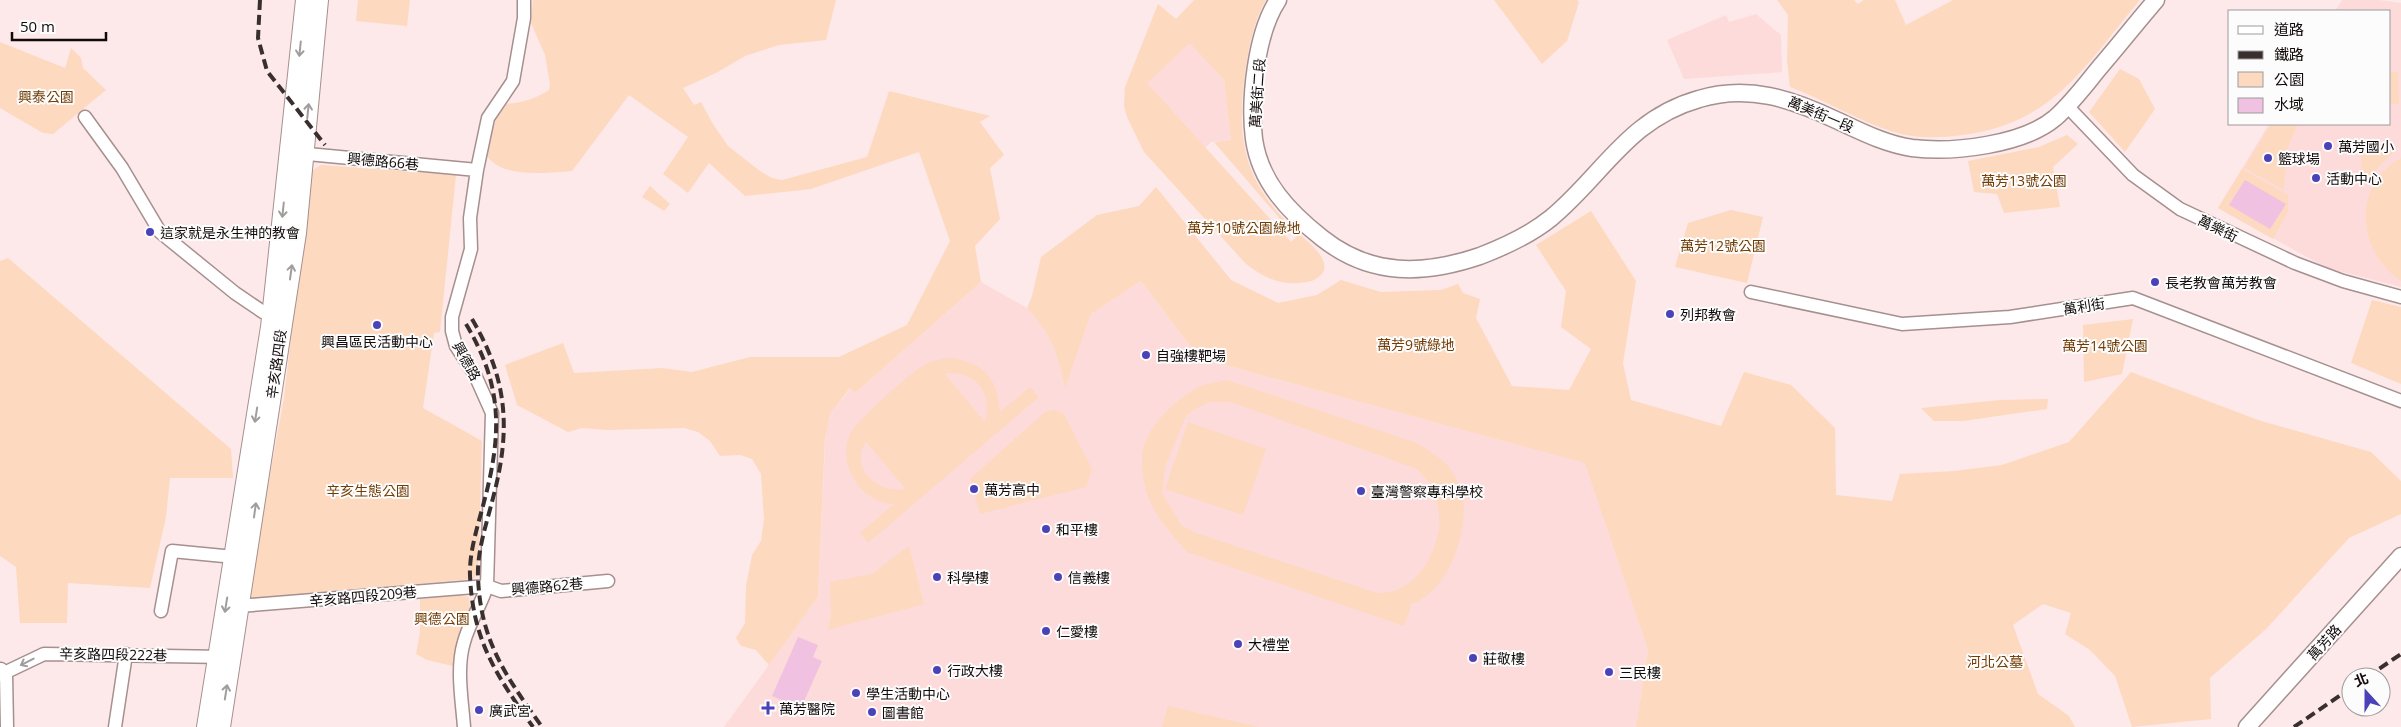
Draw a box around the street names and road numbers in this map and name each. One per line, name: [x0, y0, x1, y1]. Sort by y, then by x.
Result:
street label: 萬美街二段: [1245, 57, 1269, 129]
street label: 萬美街一段: [1785, 92, 1857, 136]
street label: 興德路66巷: [346, 148, 420, 174]
street label: 萬樂街: [2195, 210, 2241, 246]
street label: 萬利街: [2062, 293, 2106, 319]
street label: 辛亥路四段: [262, 328, 290, 400]
street label: 興德路: [449, 338, 485, 384]
street label: 興德路62巷: [510, 573, 584, 599]
street label: 辛亥路四段209巷: [308, 582, 418, 610]
street label: 萬芳路: [2303, 620, 2345, 664]
street label: 辛亥路四段222巷: [59, 644, 167, 664]

